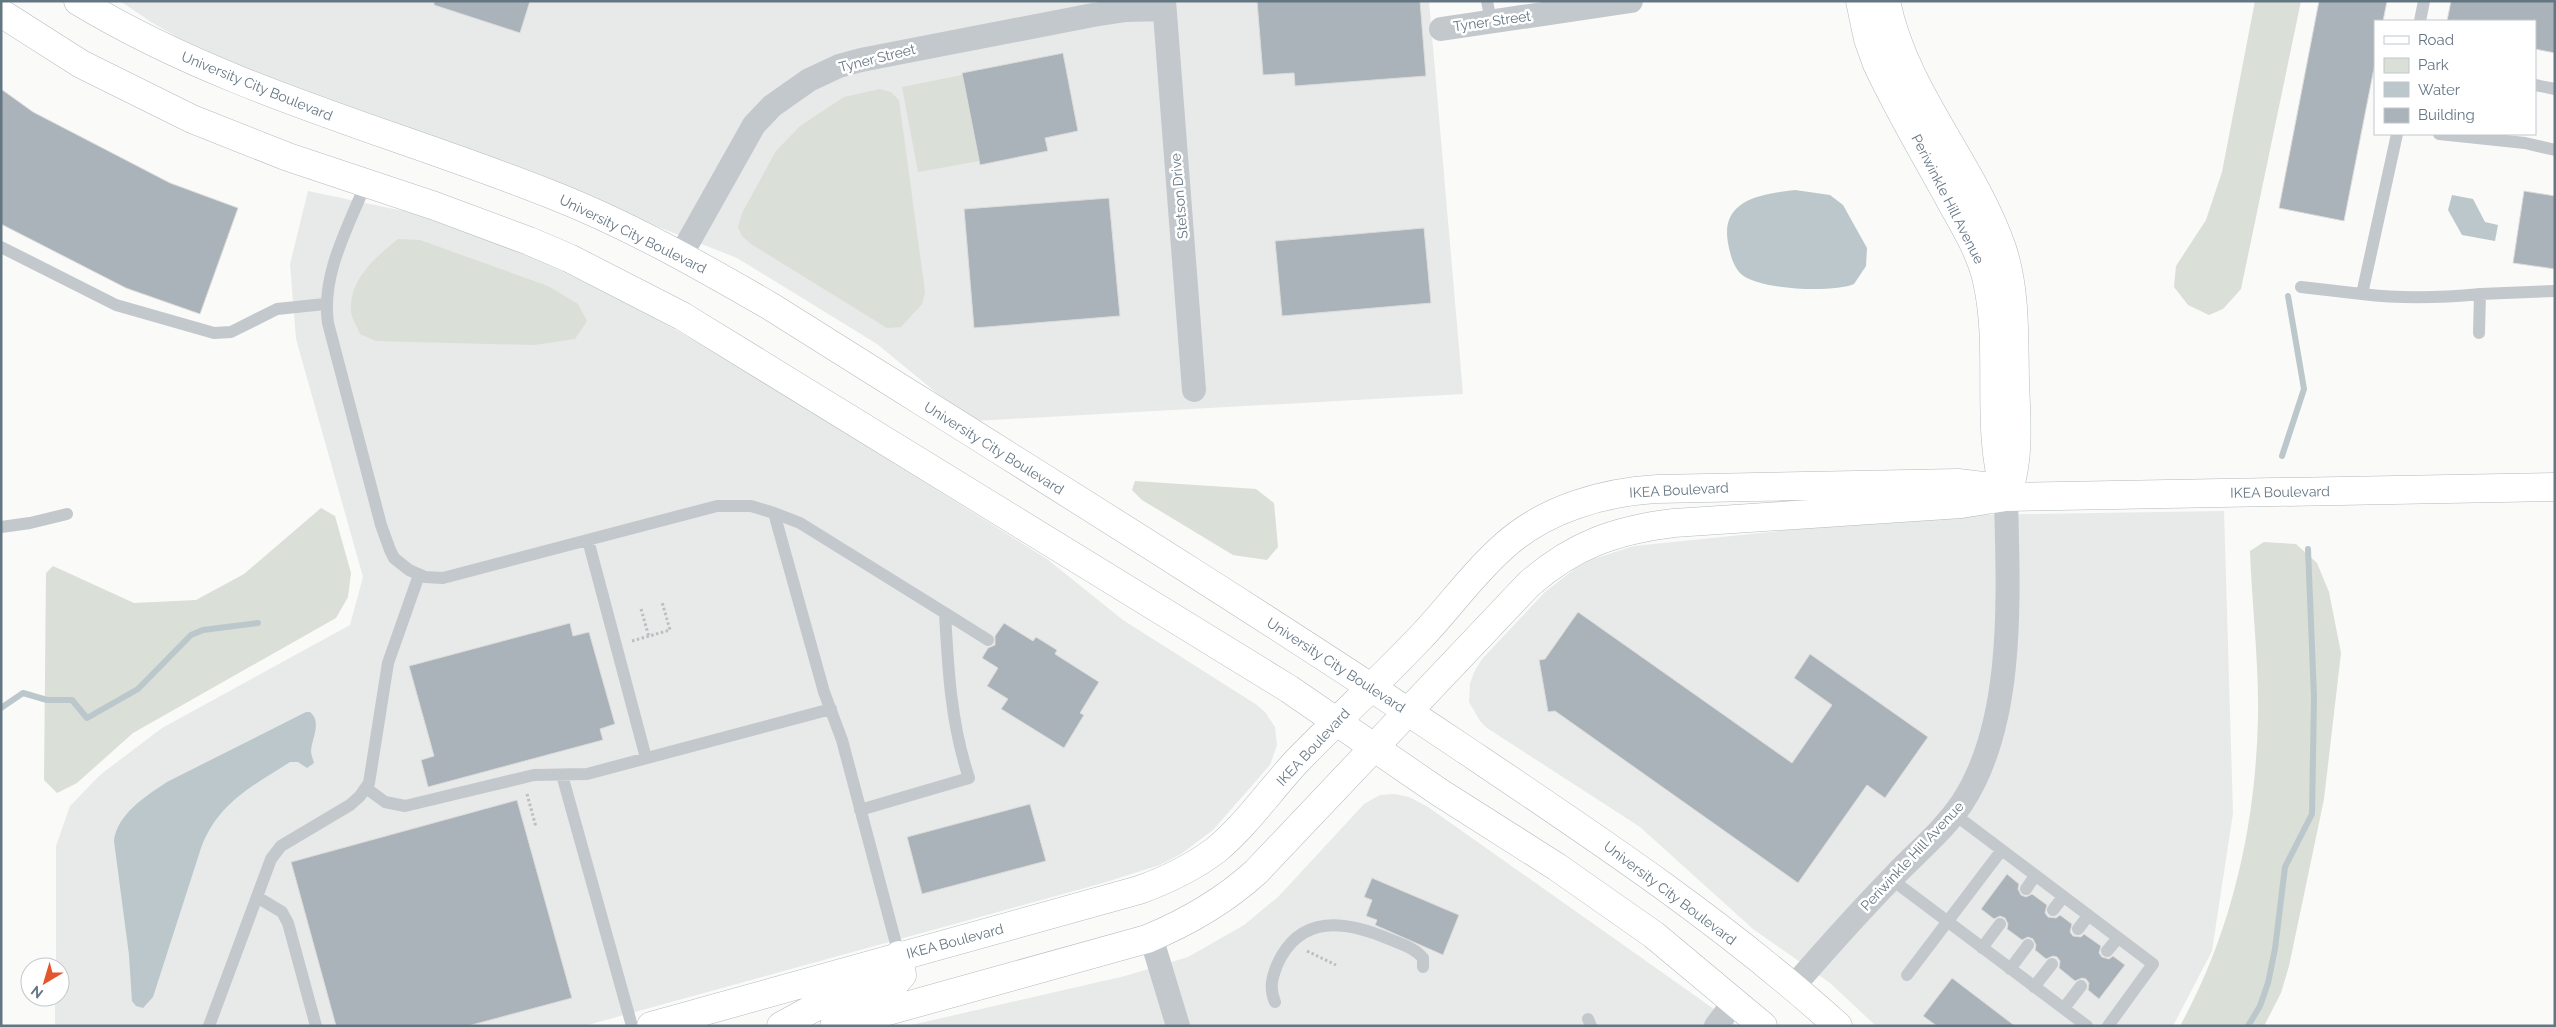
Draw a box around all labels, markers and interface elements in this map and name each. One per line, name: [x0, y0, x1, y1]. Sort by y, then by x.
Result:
street label: Tyner Street: [1452, 8, 1532, 34]
legend: [2374, 20, 2536, 135]
text: Road: [2418, 31, 2454, 49]
street label: Tyner Street: [837, 41, 917, 75]
street label: University City Boulevard: [179, 48, 335, 124]
text: Park: [2418, 56, 2449, 74]
text: Water: [2418, 81, 2461, 99]
text: Building: [2418, 106, 2475, 124]
street label: Periwinkle Hill Avenue: [1908, 132, 1988, 266]
street label: Stetson Drive: [1167, 152, 1191, 240]
street label: University City Boulevard: [557, 191, 709, 277]
street label: University City Boulevard: [921, 398, 1067, 498]
street label: IKEA Boulevard: [1629, 479, 1729, 501]
street label: IKEA Boulevard: [2230, 483, 2330, 501]
street label: University City Boulevard: [1264, 614, 1408, 716]
street label: IKEA Boulevard: [1273, 705, 1353, 789]
street label: Periwinkle Hill Avenue: [1857, 798, 1967, 914]
street label: University City Boulevard: [1601, 838, 1739, 948]
street label: IKEA Boulevard: [905, 920, 1005, 962]
north arrow: [20, 957, 70, 1007]
text: N: [28, 983, 46, 1002]

